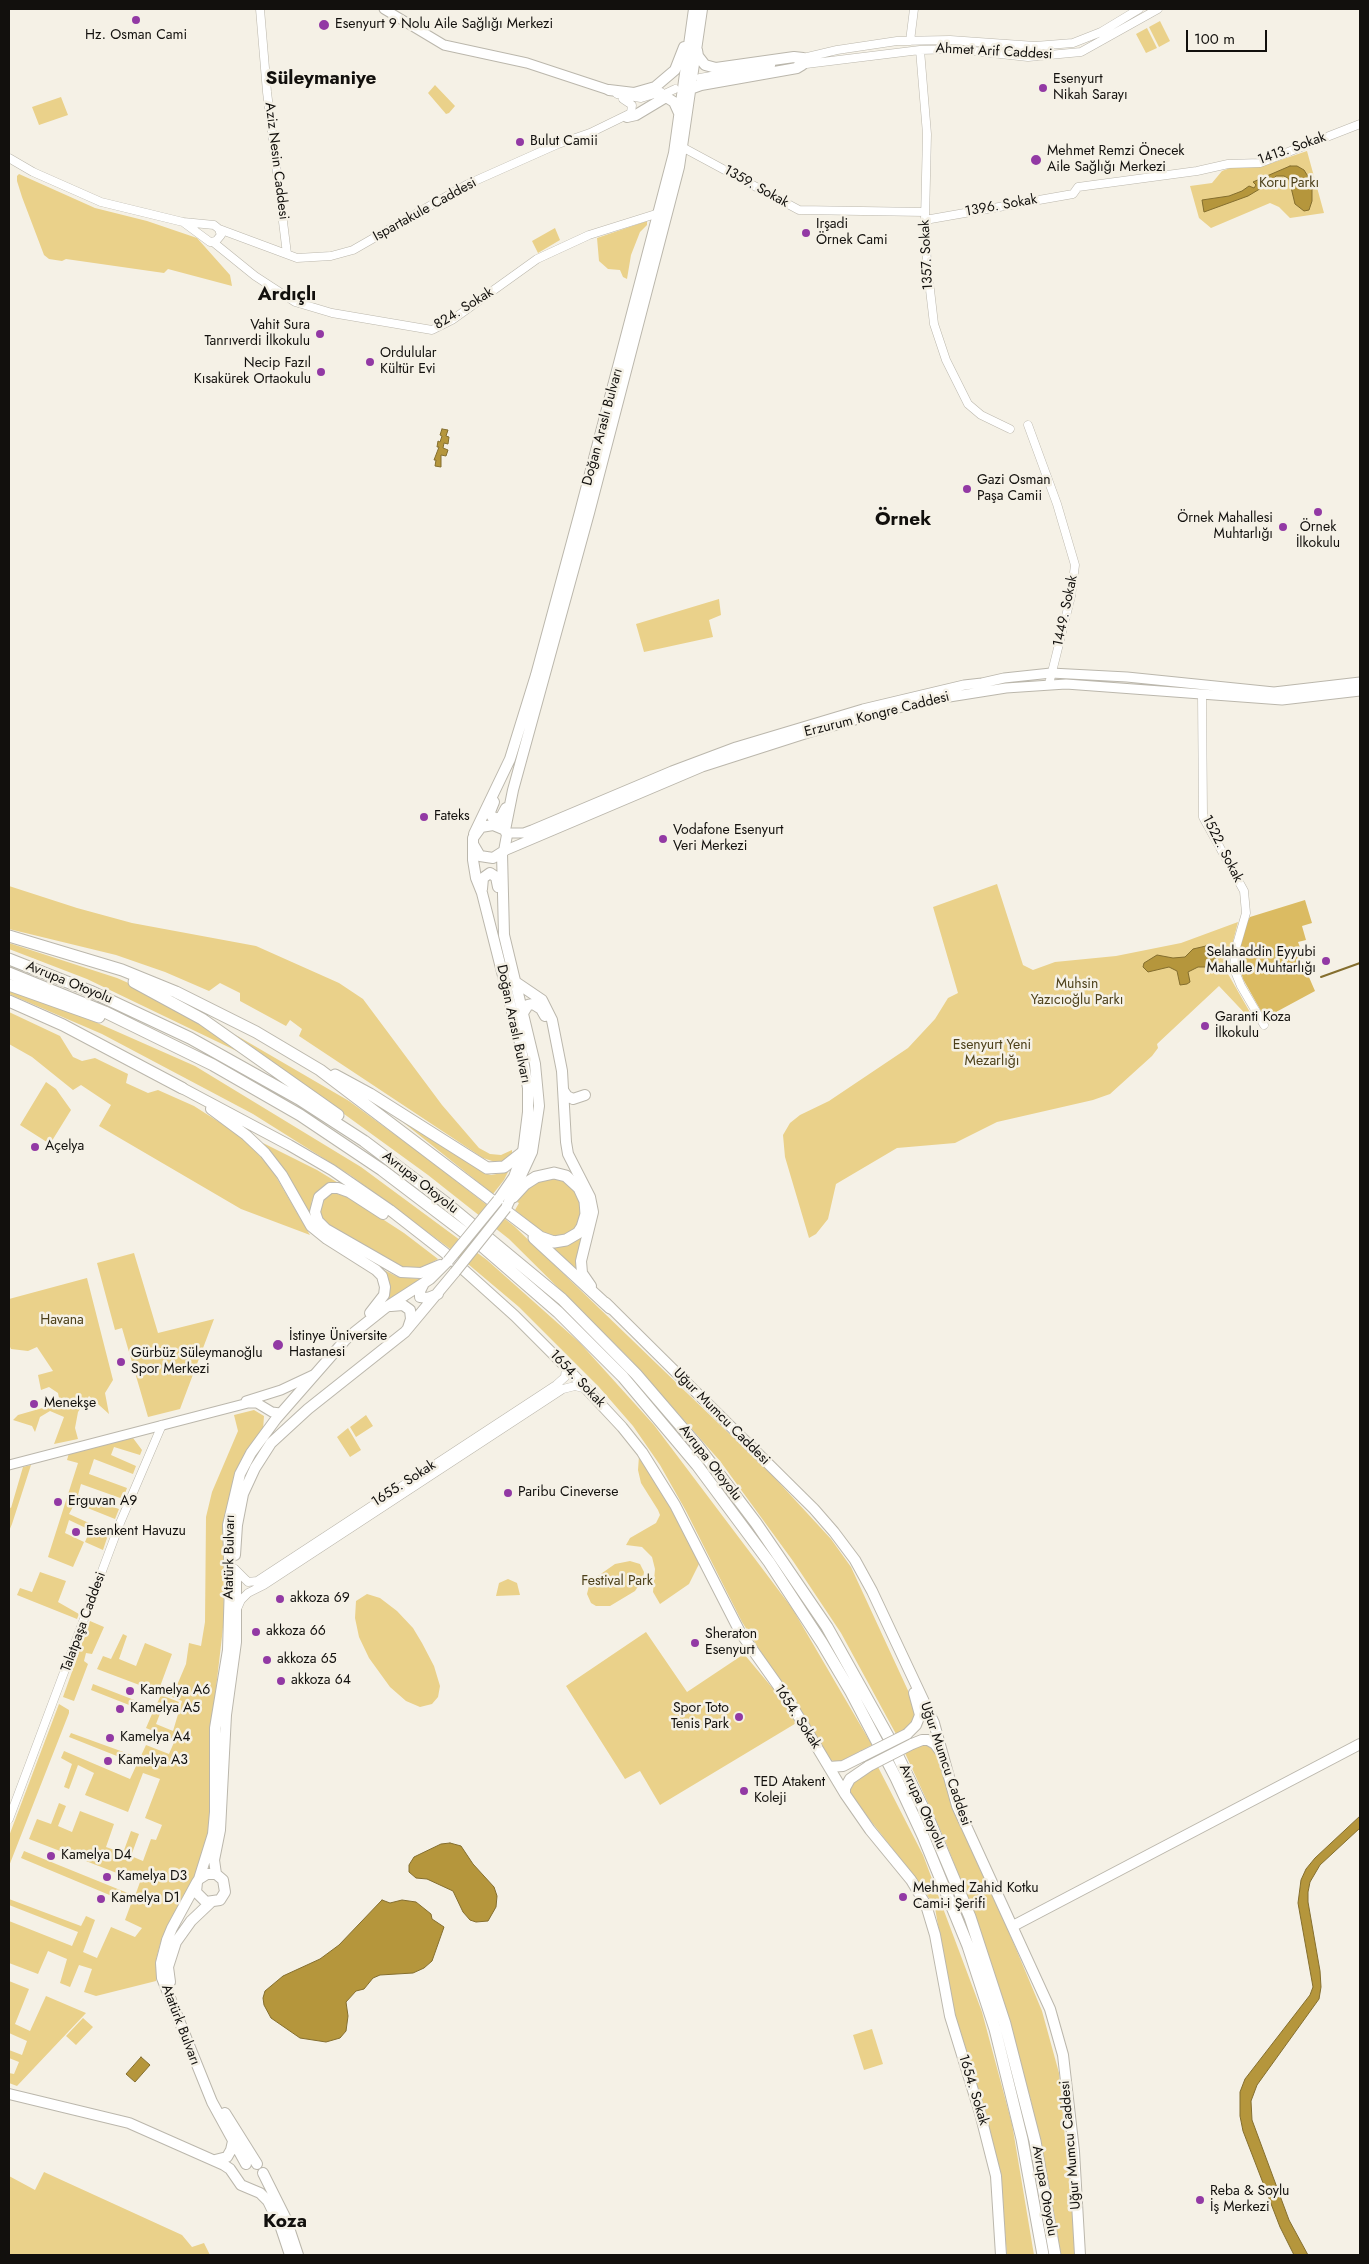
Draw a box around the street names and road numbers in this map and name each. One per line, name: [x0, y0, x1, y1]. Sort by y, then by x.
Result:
street label: Ahmet Arif Caddesi: [935, 41, 1053, 63]
street label: Aziz Nesin Caddesi: [260, 101, 292, 221]
street label: 1413. Sokak: [1256, 129, 1328, 169]
street label: 1359. Sokak: [721, 162, 791, 212]
street label: Ispartakule Caddesi: [370, 175, 480, 245]
street label: 1396. Sokak: [964, 191, 1038, 221]
street label: 1357. Sokak: [917, 219, 937, 291]
street label: 824. Sokak: [431, 284, 497, 334]
street label: Doğan Araslı Bulvarı: [579, 367, 627, 487]
street label: 1449. Sokak: [1050, 574, 1082, 648]
street label: Erzurum Kongre Caddesi: [803, 689, 951, 741]
street label: 1522. Sokak: [1198, 813, 1246, 885]
street label: Avrupa Otoyolu: [23, 958, 115, 1008]
street label: Doğan Araslı Bulvarı: [492, 963, 534, 1085]
street label: Avrupa Otoyolu: [379, 1148, 461, 1218]
street label: 1654. Sokak: [546, 1347, 608, 1411]
street label: Uğur Mumcu Caddesi: [669, 1365, 773, 1469]
street label: Avrupa Otoyolu: [675, 1422, 745, 1504]
street label: 1655. Sokak: [369, 1457, 439, 1511]
street label: Atatürk Bulvarı: [221, 1514, 239, 1600]
street label: Talatpaşa Caddesi: [58, 1570, 110, 1674]
street label: 1654. Sokak: [770, 1682, 824, 1752]
street label: Uğur Mumcu Caddesi: [916, 1700, 974, 1828]
street label: Avrupa Otoyolu: [895, 1762, 949, 1852]
street label: Atatürk Bulvarı: [157, 1982, 203, 2068]
street label: 1654. Sokak: [954, 2053, 992, 2127]
street label: Uğur Mumcu Caddesi: [1057, 2080, 1085, 2210]
street label: Avrupa Otoyolu: [1028, 2144, 1060, 2238]

